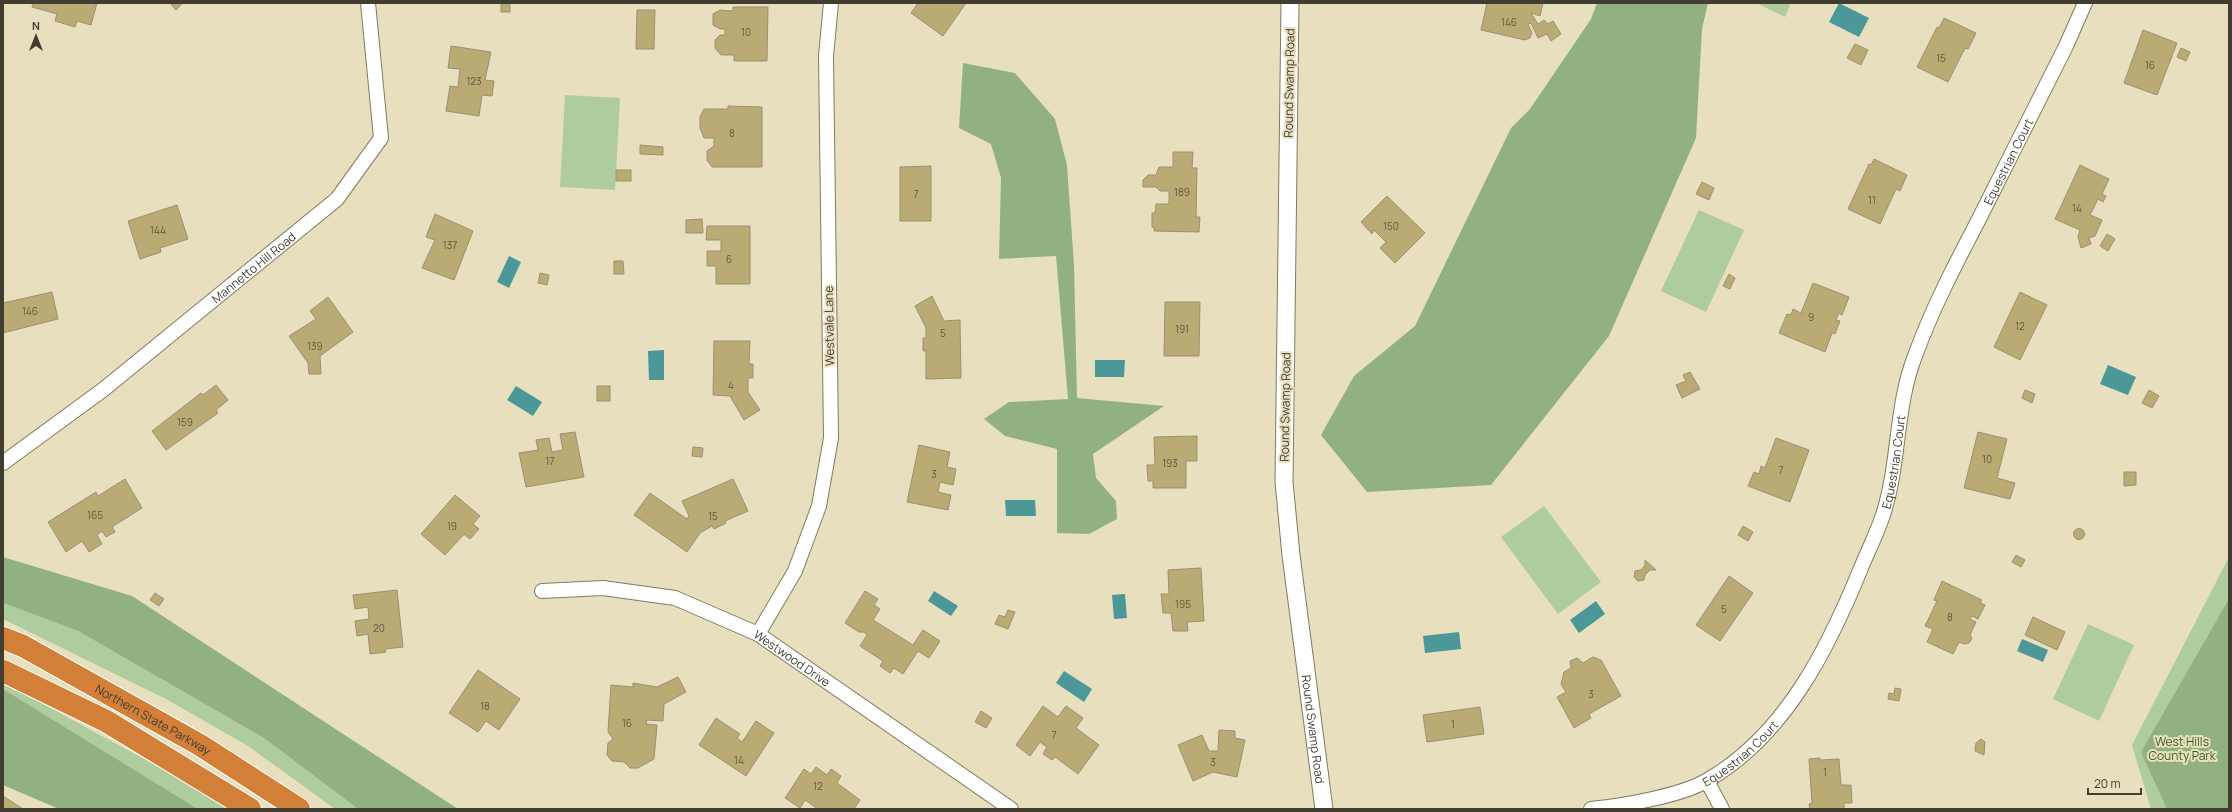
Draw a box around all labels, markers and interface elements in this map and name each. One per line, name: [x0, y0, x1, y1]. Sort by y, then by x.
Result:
house number: 146: [1501, 15, 1517, 29]
north arrow: [16, 16, 56, 56]
text: N: [32, 18, 40, 33]
house number: 10: [741, 25, 751, 39]
street label: Round Swamp Road: [1280, 28, 1298, 138]
house number: 15: [1936, 51, 1946, 65]
house number: 16: [2145, 58, 2155, 72]
house number: 123: [466, 74, 482, 88]
street label: Equestrian Court: [1979, 115, 2037, 208]
house number: 8: [729, 126, 735, 140]
house number: 189: [1174, 185, 1190, 199]
house number: 7: [913, 187, 919, 201]
house number: 11: [1868, 193, 1876, 207]
house number: 14: [2072, 201, 2082, 215]
house number: 150: [1383, 219, 1399, 233]
house number: 144: [150, 223, 166, 237]
street label: Mannetto Hill Road: [208, 228, 299, 307]
house number: 137: [443, 238, 457, 252]
house number: 6: [726, 252, 732, 266]
street label: Westvale Lane: [820, 286, 838, 366]
house number: 146: [22, 304, 38, 318]
house number: 9: [1808, 310, 1814, 324]
house number: 12: [2015, 319, 2025, 333]
house number: 191: [1175, 322, 1189, 336]
house number: 5: [940, 326, 946, 340]
house number: 139: [307, 339, 323, 353]
street label: Round Swamp Road: [1276, 352, 1294, 462]
house number: 4: [728, 378, 734, 392]
street label: Equestrian Court: [1877, 414, 1909, 511]
house number: 159: [177, 415, 193, 429]
house number: 10: [1982, 452, 1992, 466]
house number: 17: [546, 454, 554, 468]
house number: 193: [1162, 456, 1178, 470]
house number: 7: [1778, 463, 1784, 477]
house number: 3: [931, 467, 937, 481]
house number: 165: [87, 508, 103, 522]
house number: 15: [708, 509, 718, 523]
house number: 19: [447, 519, 457, 533]
house number: 195: [1175, 597, 1191, 611]
house number: 5: [1721, 602, 1727, 616]
house number: 8: [1947, 610, 1953, 624]
house number: 20: [373, 621, 385, 635]
street label: Westwood Drive: [751, 625, 834, 690]
street label: Round Swamp Road: [1298, 674, 1329, 785]
street label: Northern State Parkway: [92, 680, 215, 759]
house number: 3: [1588, 687, 1594, 701]
house number: 18: [480, 699, 490, 713]
house number: 16: [622, 716, 632, 730]
house number: 1: [1451, 717, 1455, 731]
street label: Equestrian Court: [1699, 717, 1782, 790]
house number: 7: [1051, 728, 1057, 742]
park label: West Hills County Park: [2148, 733, 2217, 764]
house number: 14: [734, 753, 744, 767]
house number: 3: [1210, 755, 1216, 769]
house number: 1: [1823, 765, 1827, 779]
scale bar: [2088, 770, 2141, 796]
text: 20 m: [2094, 775, 2121, 792]
house number: 12: [813, 779, 823, 793]

